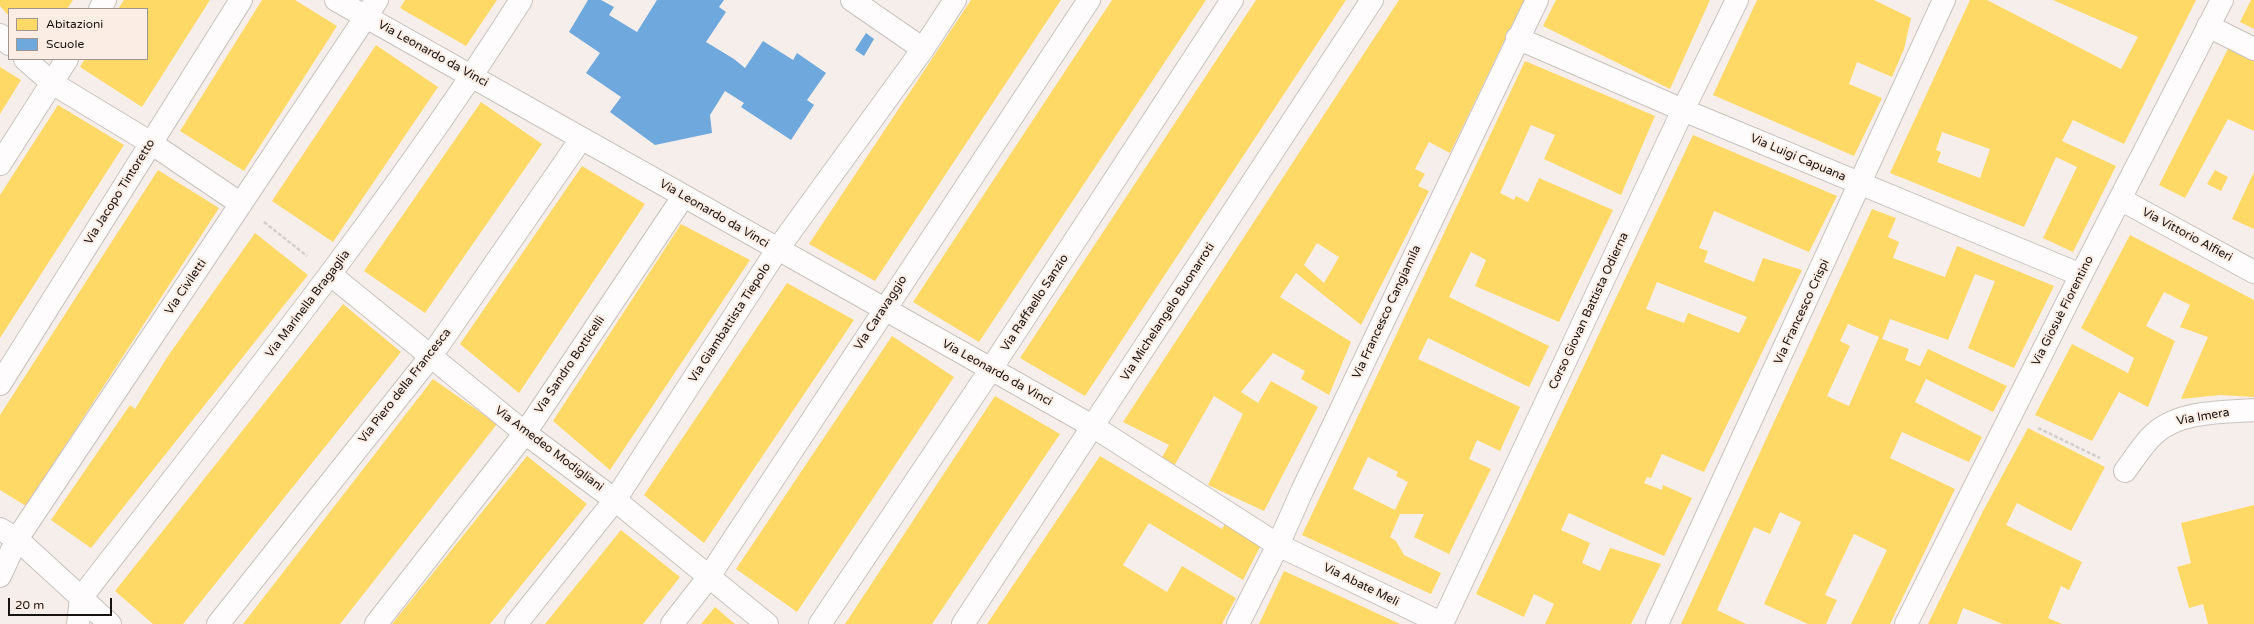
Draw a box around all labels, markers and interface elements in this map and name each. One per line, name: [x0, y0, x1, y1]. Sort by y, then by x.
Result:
legend: [8, 8, 148, 60]
text: Abitazioni: [46, 17, 103, 31]
street label: Via Leonardo da Vinci: [375, 18, 491, 90]
text: Scuole: [46, 37, 84, 51]
street label: Via Luigi Capuana: [1748, 131, 1848, 185]
street label: Via Jacopo Tintoretto: [82, 137, 158, 247]
street label: Via Leonardo da Vinci: [657, 177, 771, 251]
street label: Via Vittorio Alfieri: [2139, 205, 2235, 265]
street label: Corso Giovan Battista Odierna: [1546, 230, 1632, 392]
street label: Via Michelangelo Buonarroti: [1118, 240, 1218, 384]
street label: Via Francesco Cangiamila: [1350, 243, 1424, 381]
street label: Via Marinella Bragaglia: [263, 247, 353, 361]
street label: Via Raffaello Sanzio: [998, 252, 1072, 354]
street label: Via Giosuè Fiorentino: [2029, 254, 2097, 368]
street label: Via Civiletti: [162, 257, 210, 317]
street label: Via Francesco Crispi: [1771, 257, 1833, 367]
street label: Via Giambattista Tiepolo: [686, 261, 774, 385]
street label: Via Caravaggio: [852, 273, 910, 353]
street label: Via Sandro Botticelli: [532, 313, 608, 417]
street label: Via Piero della Francesca: [356, 326, 454, 446]
street label: Via Leonardo da Vinci: [939, 337, 1055, 409]
street label: Via Amedeo Modigliani: [492, 403, 606, 495]
street label: Via Imera: [2175, 405, 2231, 429]
street label: Via Abate Meli: [1321, 560, 1401, 610]
scale bar: [10, 590, 114, 616]
text: 20 m: [15, 598, 44, 612]

